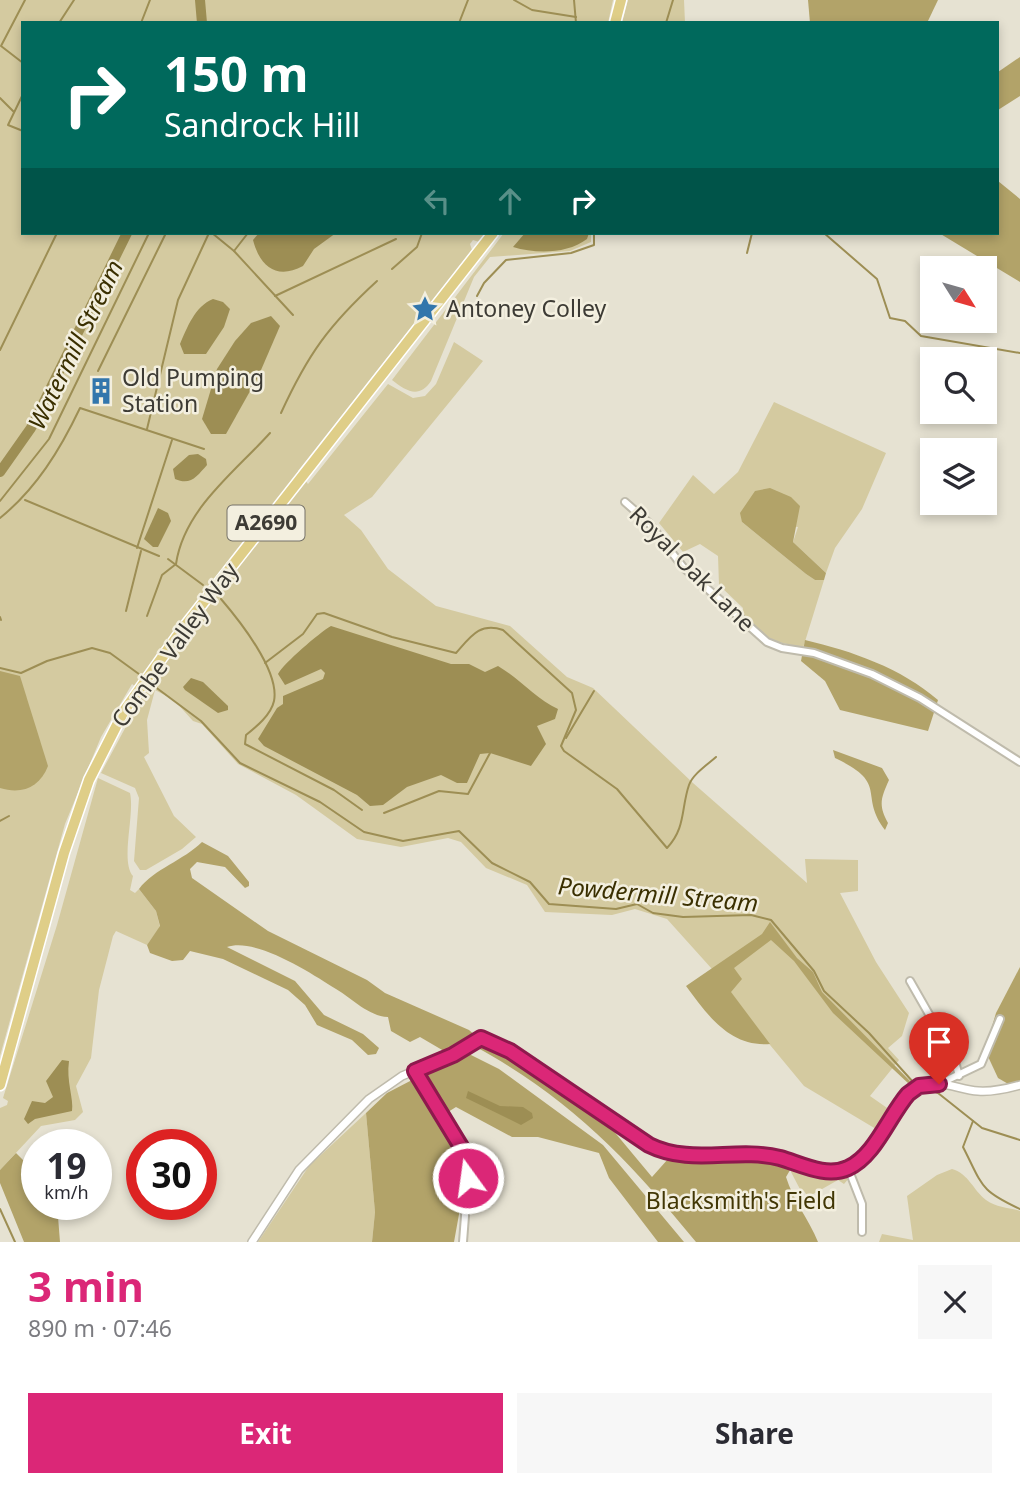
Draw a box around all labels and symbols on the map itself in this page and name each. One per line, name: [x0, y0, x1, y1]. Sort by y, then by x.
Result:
water label: Watermill Stream: [19, 254, 130, 435]
north arrow: [920, 256, 998, 332]
place label: Antoney Colley: [446, 292, 606, 324]
place icon: Antoney Colley: [410, 294, 440, 324]
place label: Old Pumping Station: [122, 361, 264, 419]
building icon: Old Pumping Station: [86, 376, 116, 406]
street label: Royal Oak Lane: [623, 498, 763, 638]
road number: A2690: [228, 505, 304, 540]
street label: Combe Valley Way: [103, 555, 245, 733]
water label: Powdermill Stream: [557, 868, 760, 919]
pin: [909, 1012, 969, 1084]
speed limit sign: 30: [126, 1129, 217, 1220]
position arrow: [431, 1141, 505, 1215]
park label: Blacksmith's Field: [646, 1184, 836, 1216]

